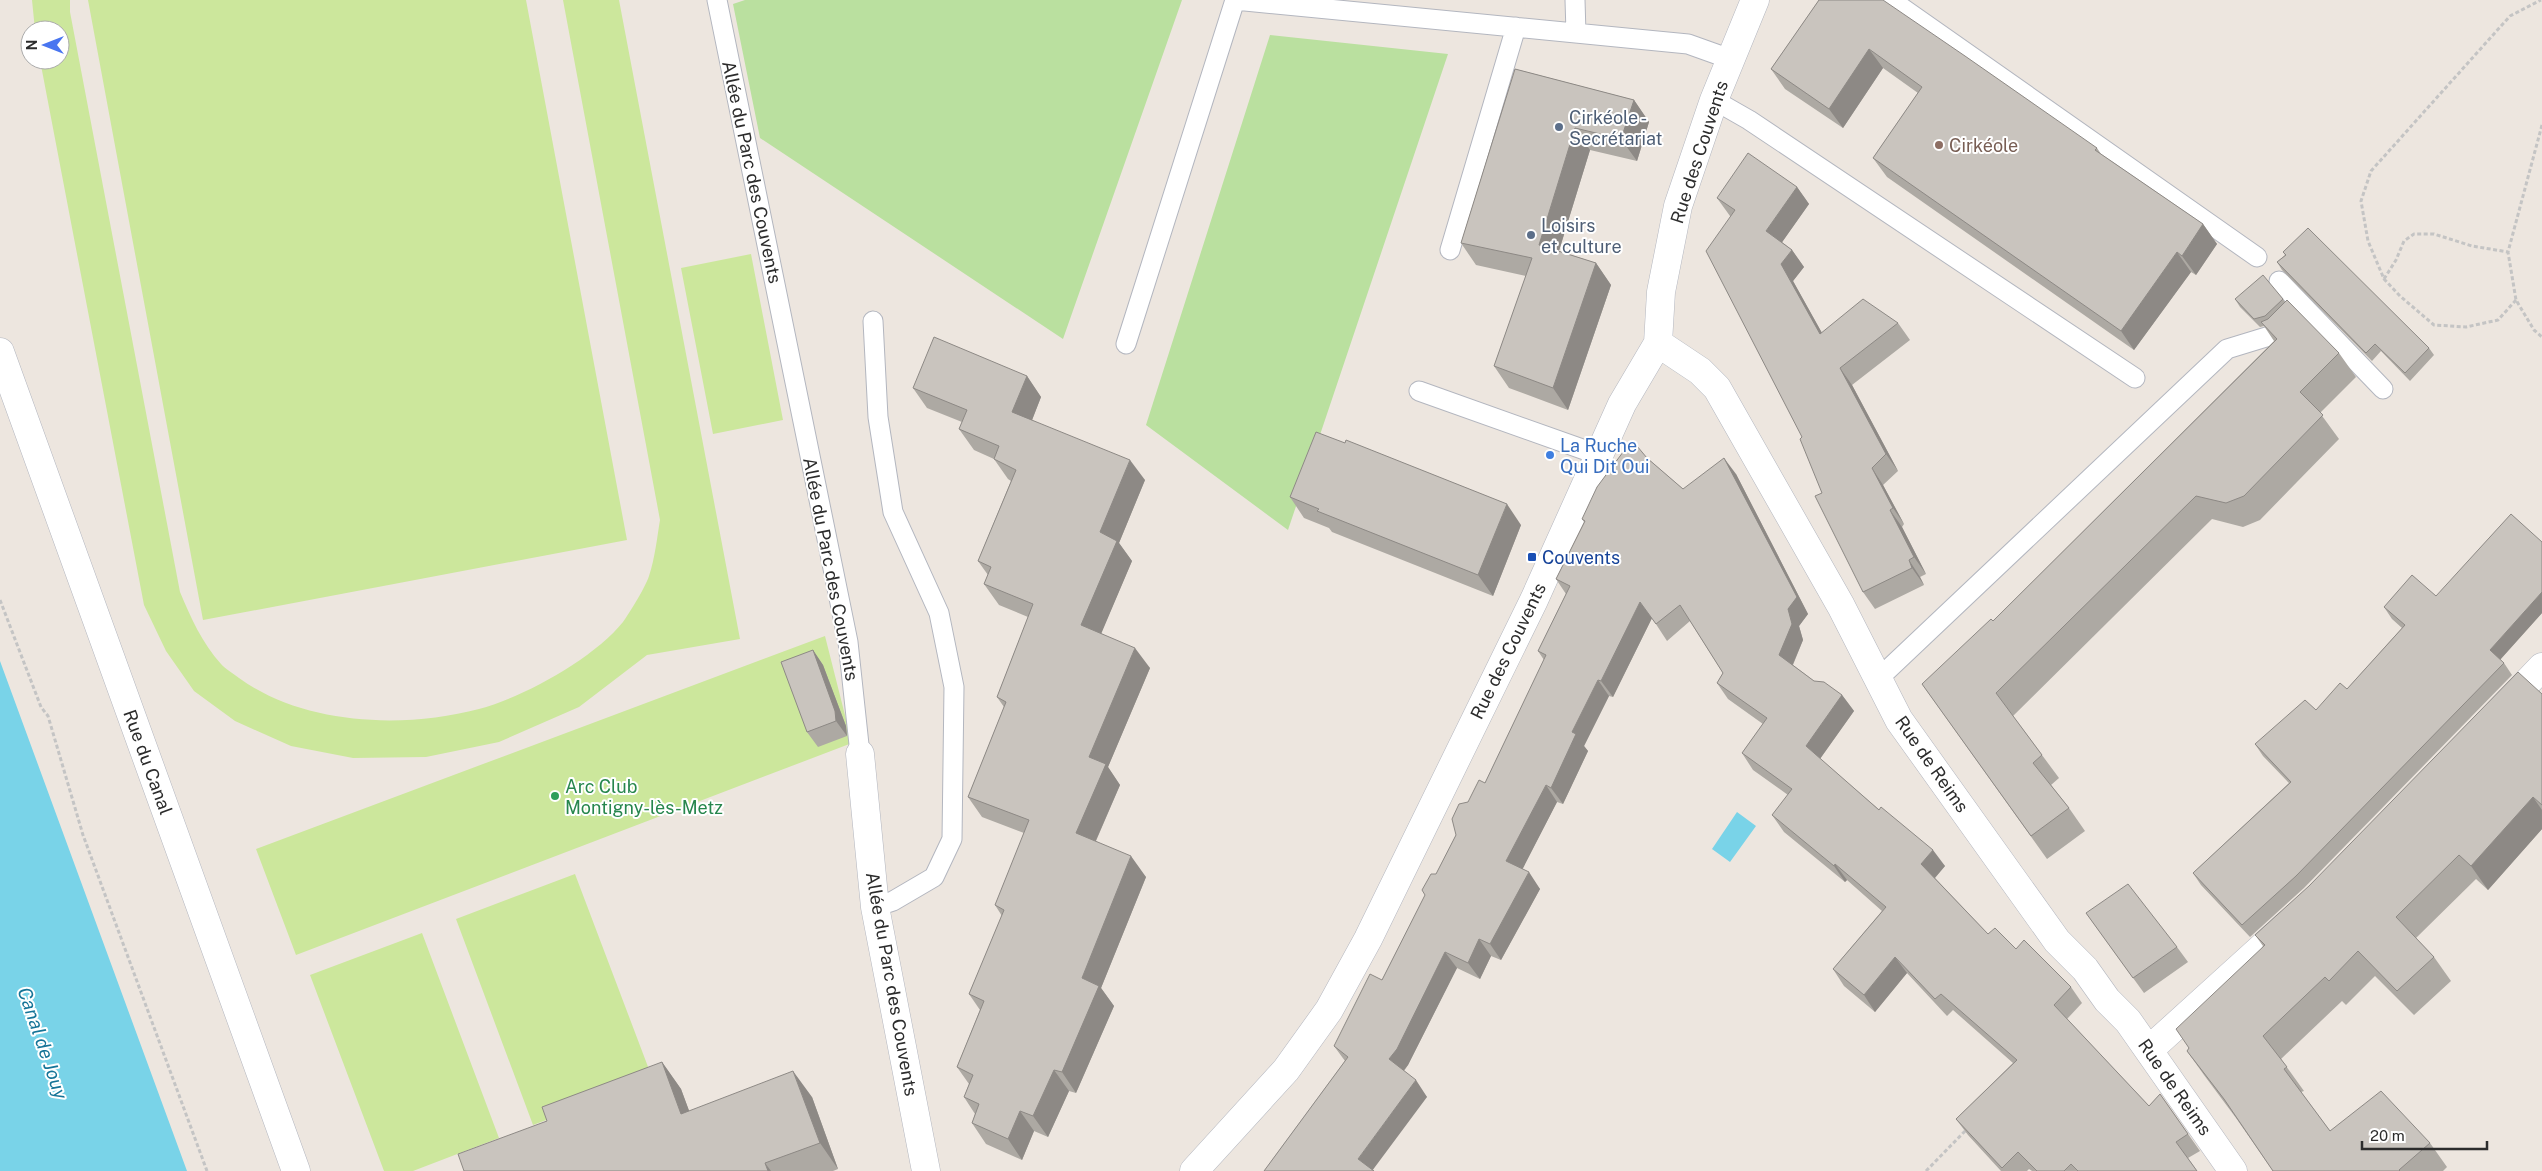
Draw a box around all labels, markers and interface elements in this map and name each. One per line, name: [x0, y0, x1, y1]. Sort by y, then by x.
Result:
north arrow: [20, 20, 70, 70]
text: N: [24, 40, 40, 50]
street label: Allée du Parc des Couvents: [718, 59, 786, 285]
street label: Rue des Couvents: [1666, 78, 1732, 226]
place label: Cirkéole - Secrétariat: [1569, 107, 1663, 149]
marker: Cirkéole - Secrétariat: [1553, 121, 1565, 133]
place label: Cirkéole: [1949, 135, 2018, 156]
marker: Cirkéole: [1933, 139, 1945, 151]
place label: Loisirs et culture: [1541, 215, 1622, 257]
marker: Loisirs et culture: [1525, 229, 1537, 241]
place label: La Ruche Qui Dit Oui: [1560, 435, 1649, 477]
marker: La Ruche Qui Dit Oui: [1544, 449, 1556, 461]
street label: Allée du Parc des Couvents: [799, 455, 863, 683]
place label: Couvents: [1542, 547, 1620, 568]
marker: Couvents: [1526, 551, 1538, 563]
street label: Rue des Couvents: [1466, 579, 1550, 723]
street label: Rue du Canal: [119, 707, 177, 817]
street label: Rue de Reims: [1891, 712, 1973, 816]
place label: Arc Club Montigny-lès-Metz: [565, 776, 723, 818]
marker: Arc Club Montigny-lès-Metz: [549, 790, 561, 802]
street label: Allée du Parc des Couvents: [862, 870, 922, 1098]
water label: Canal de Jouy: [14, 984, 73, 1102]
street label: Rue de Reims: [2134, 1035, 2216, 1139]
scale bar: [2362, 1118, 2487, 1150]
text: 20 m: [2370, 1127, 2405, 1144]

